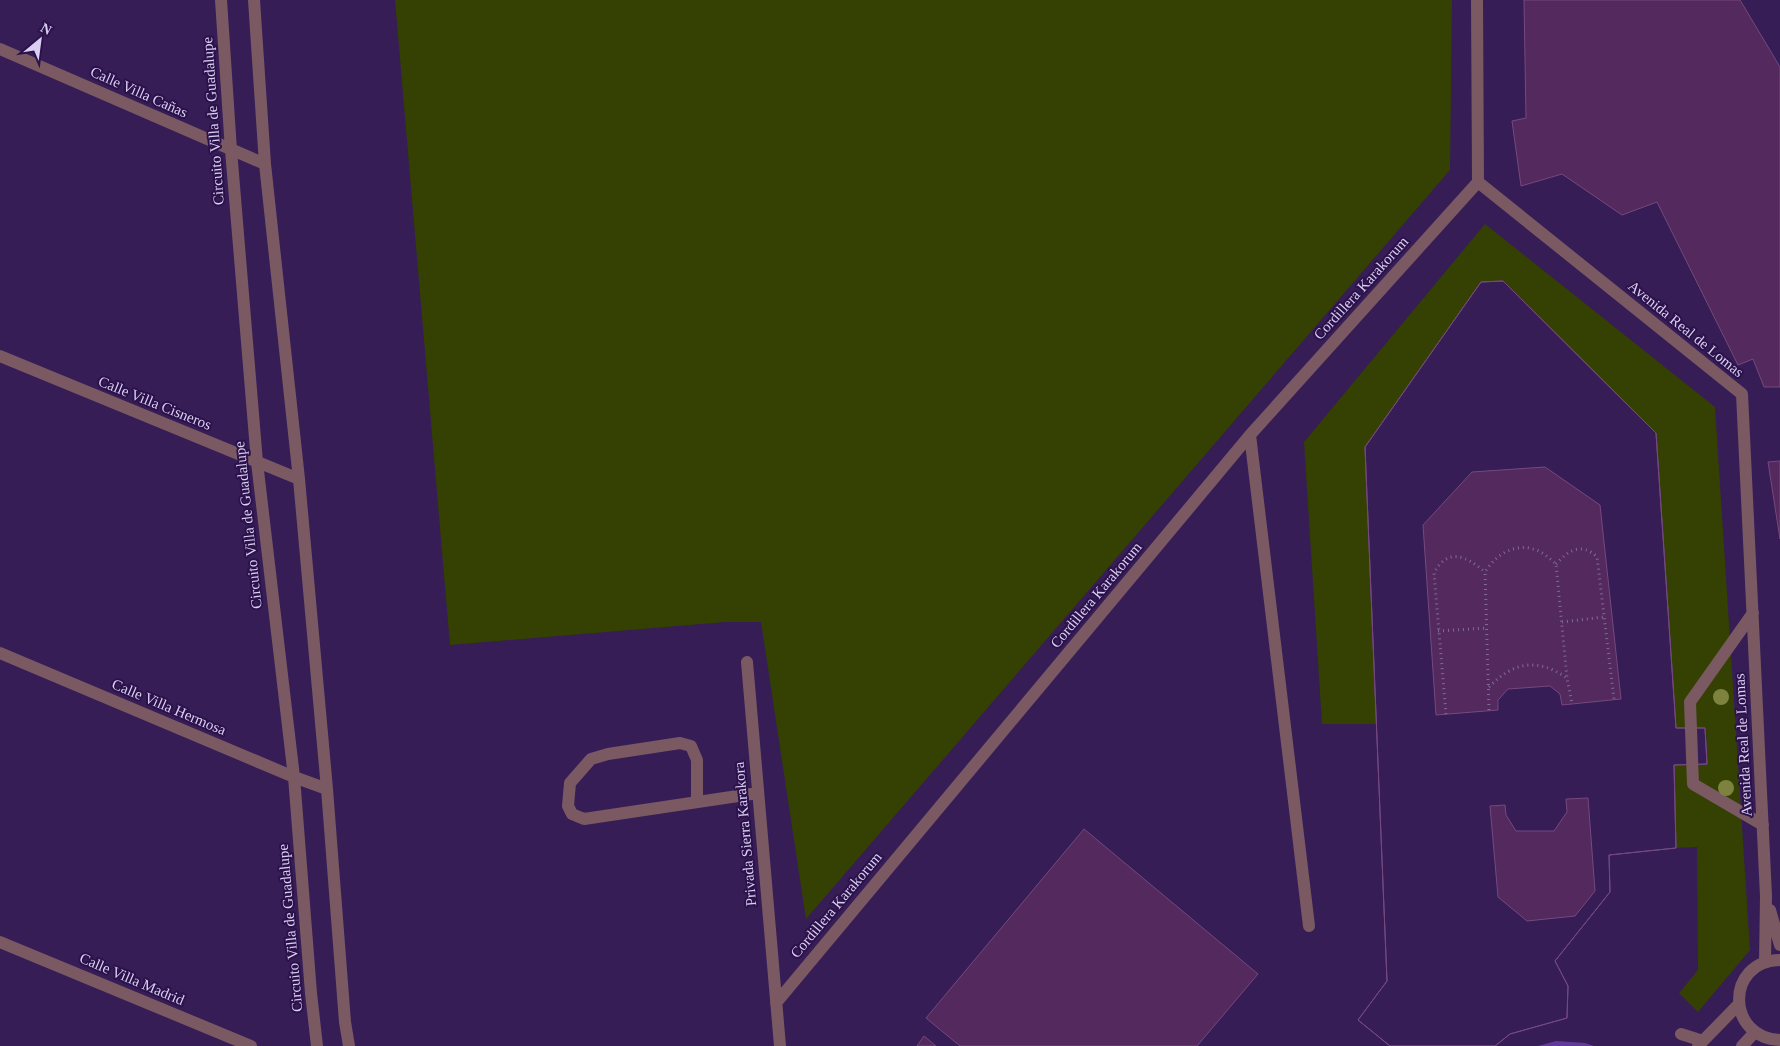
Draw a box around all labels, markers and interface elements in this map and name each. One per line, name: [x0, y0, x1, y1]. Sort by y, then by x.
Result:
north arrow: [15, 15, 65, 65]
text: N: [38, 20, 54, 38]
street label: Circuito Villa de Guadalupe: [199, 36, 227, 206]
street label: Calle Villa Cañas: [88, 63, 190, 121]
street label: Cordillera Karakorum: [1311, 233, 1412, 343]
street label: Avenida Real de Lomas: [1625, 278, 1747, 380]
street label: Calle Villa Cisneros: [96, 373, 214, 433]
street label: Circuito Villa de Guadalupe: [231, 440, 265, 610]
street label: Cordillera Karakorum: [1047, 539, 1145, 651]
street label: Avenida Real de Lomas: [1731, 673, 1755, 817]
street label: Calle Villa Hermosa: [110, 676, 229, 738]
street label: Privada Sierra Karakora: [731, 761, 759, 907]
street label: Circuito Villa de Guadalupe: [275, 843, 305, 1013]
street label: Cordillera Karakorum: [787, 849, 885, 961]
street label: Calle Villa Madrid: [77, 950, 187, 1008]

